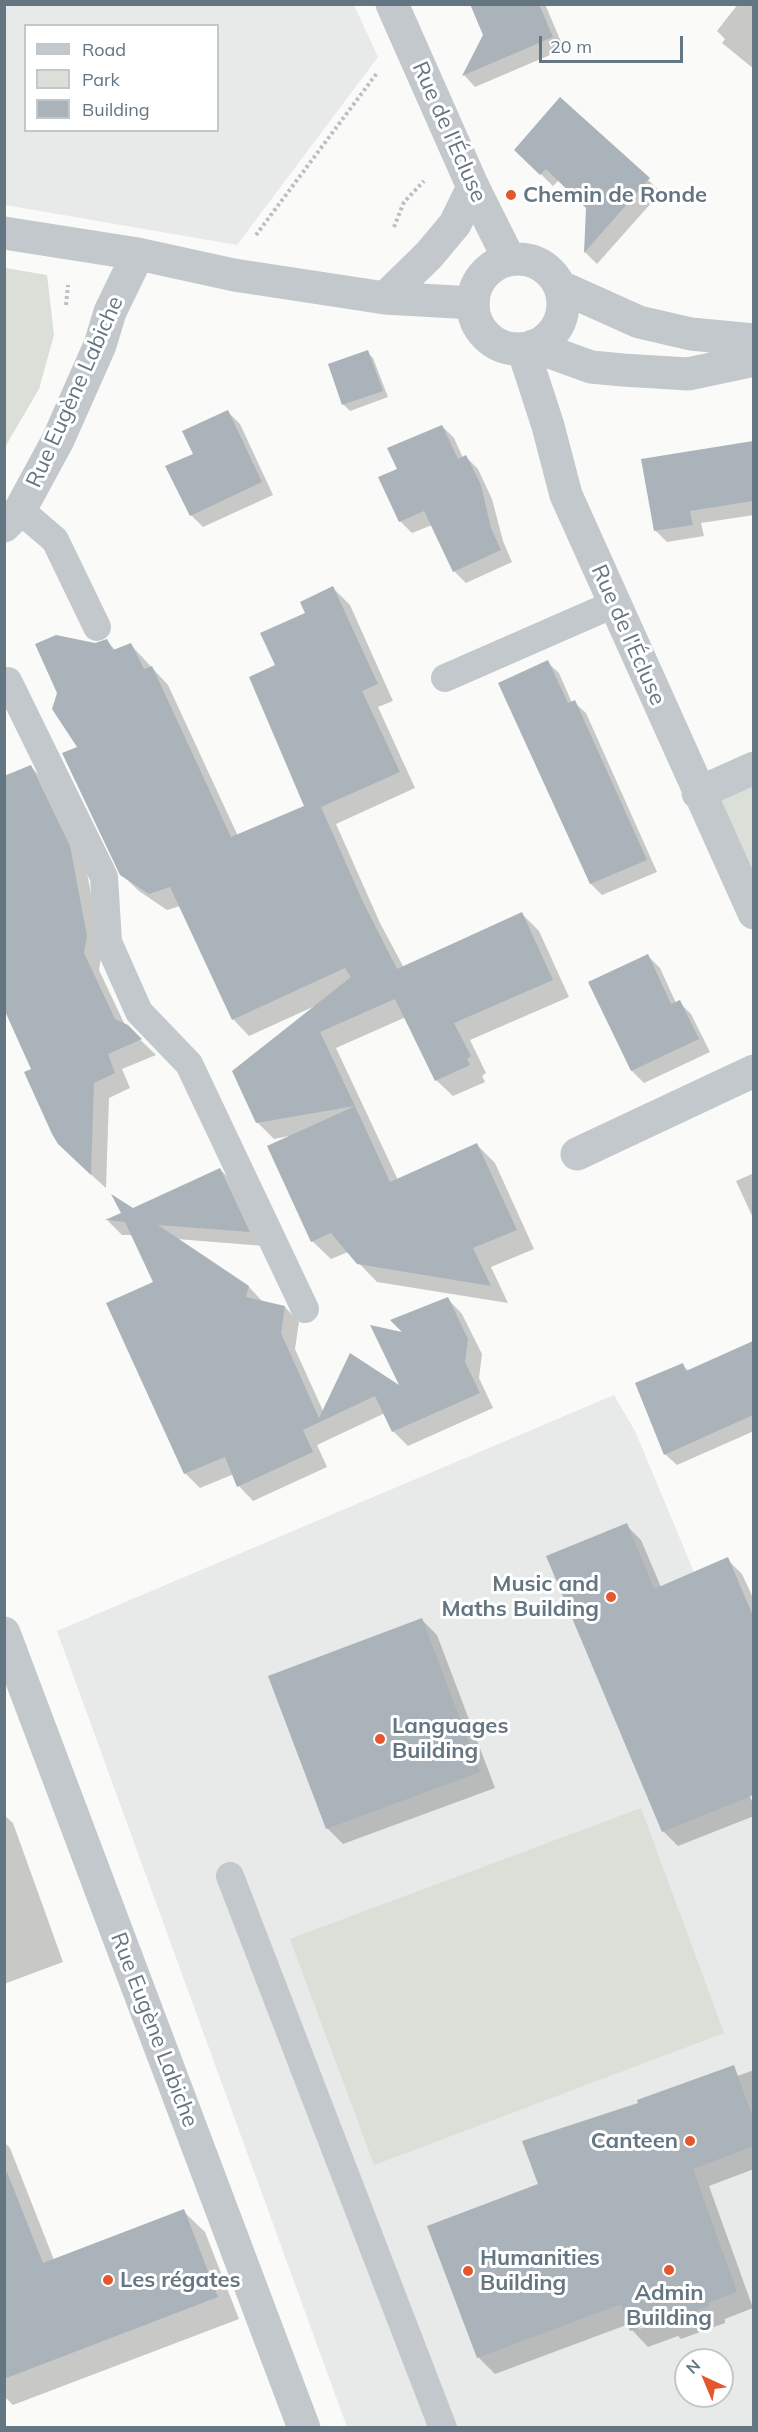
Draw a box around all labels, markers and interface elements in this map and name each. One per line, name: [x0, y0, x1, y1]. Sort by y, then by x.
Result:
legend: [24, 24, 219, 132]
scale bar: [542, 24, 686, 62]
text: 20 m: [550, 35, 592, 58]
text: Road: [82, 38, 126, 61]
street label: Rue de l'Écluse: [406, 58, 492, 206]
text: Park: [82, 68, 120, 91]
text: Building: [82, 98, 150, 121]
place label: Chemin de Ronde: [523, 182, 707, 208]
marker: Chemin de Ronde: [504, 188, 518, 202]
street label: Rue Eugène Labiche: [21, 292, 129, 492]
street label: Rue de l'Écluse: [585, 561, 671, 709]
place label: Music and Maths Building: [441, 1571, 599, 1622]
marker: Music and Maths Building: [604, 1590, 618, 1604]
place label: Languages Building: [392, 1713, 508, 1765]
marker: Languages Building: [373, 1732, 387, 1746]
street label: Rue Eugène Labiche: [105, 1929, 203, 2131]
place label: Canteen: [591, 2128, 678, 2154]
marker: Canteen: [683, 2134, 697, 2148]
place label: Humanities Building: [480, 2245, 600, 2296]
marker: Admin Building: [662, 2263, 676, 2277]
marker: Humanities Building: [461, 2264, 475, 2278]
place label: Les régates: [120, 2267, 240, 2293]
marker: Les régates: [101, 2273, 115, 2287]
place label: Admin Building: [626, 2280, 712, 2332]
north arrow: [674, 2348, 734, 2408]
text: N: [682, 2355, 704, 2378]

